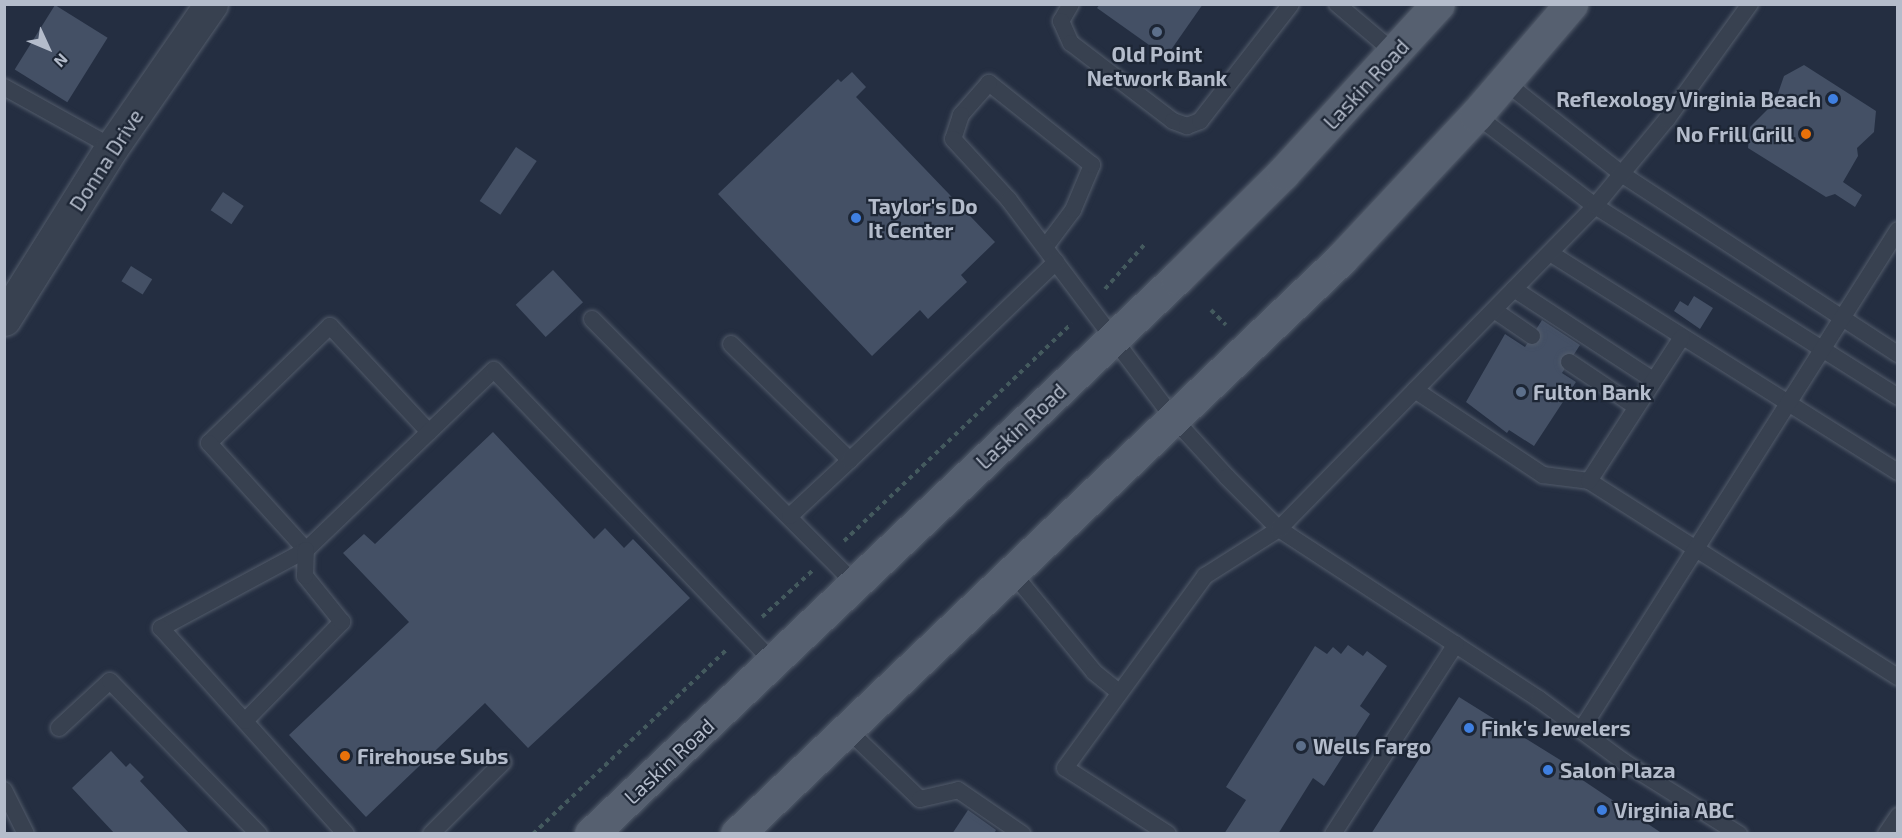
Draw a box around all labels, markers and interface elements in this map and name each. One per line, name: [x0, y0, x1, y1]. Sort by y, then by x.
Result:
north arrow: [18, 18, 78, 78]
marker: Old Point Network Bank: [1150, 25, 1164, 39]
street label: Laskin Road: [1318, 34, 1414, 134]
place label: Old Point Network Bank: [1087, 41, 1227, 91]
text: N: [50, 50, 72, 72]
place label: Reflexology Virginia Beach: [1555, 86, 1821, 112]
marker: Reflexology Virginia Beach: [1826, 92, 1840, 106]
street label: Donna Drive: [64, 104, 148, 216]
place label: No Frill Grill: [1675, 121, 1794, 147]
marker: No Frill Grill: [1799, 127, 1813, 141]
place label: Taylor's Do It Center: [868, 193, 978, 243]
marker: Taylor's Do It Center: [849, 211, 863, 225]
street label: Laskin Road: [971, 378, 1071, 474]
place label: Fulton Bank: [1533, 379, 1651, 405]
marker: Fulton Bank: [1514, 385, 1528, 399]
street label: Laskin Road: [619, 713, 719, 809]
place label: Fink's Jewelers: [1481, 715, 1631, 741]
marker: Fink's Jewelers: [1462, 721, 1476, 735]
place label: Wells Fargo: [1313, 733, 1431, 759]
marker: Wells Fargo: [1294, 739, 1308, 753]
place label: Firehouse Subs: [357, 743, 509, 769]
marker: Firehouse Subs: [338, 749, 352, 763]
place label: Salon Plaza: [1560, 757, 1676, 783]
marker: Salon Plaza: [1541, 763, 1555, 777]
place label: Virginia ABC: [1614, 797, 1735, 823]
marker: Virginia ABC: [1595, 803, 1609, 817]

